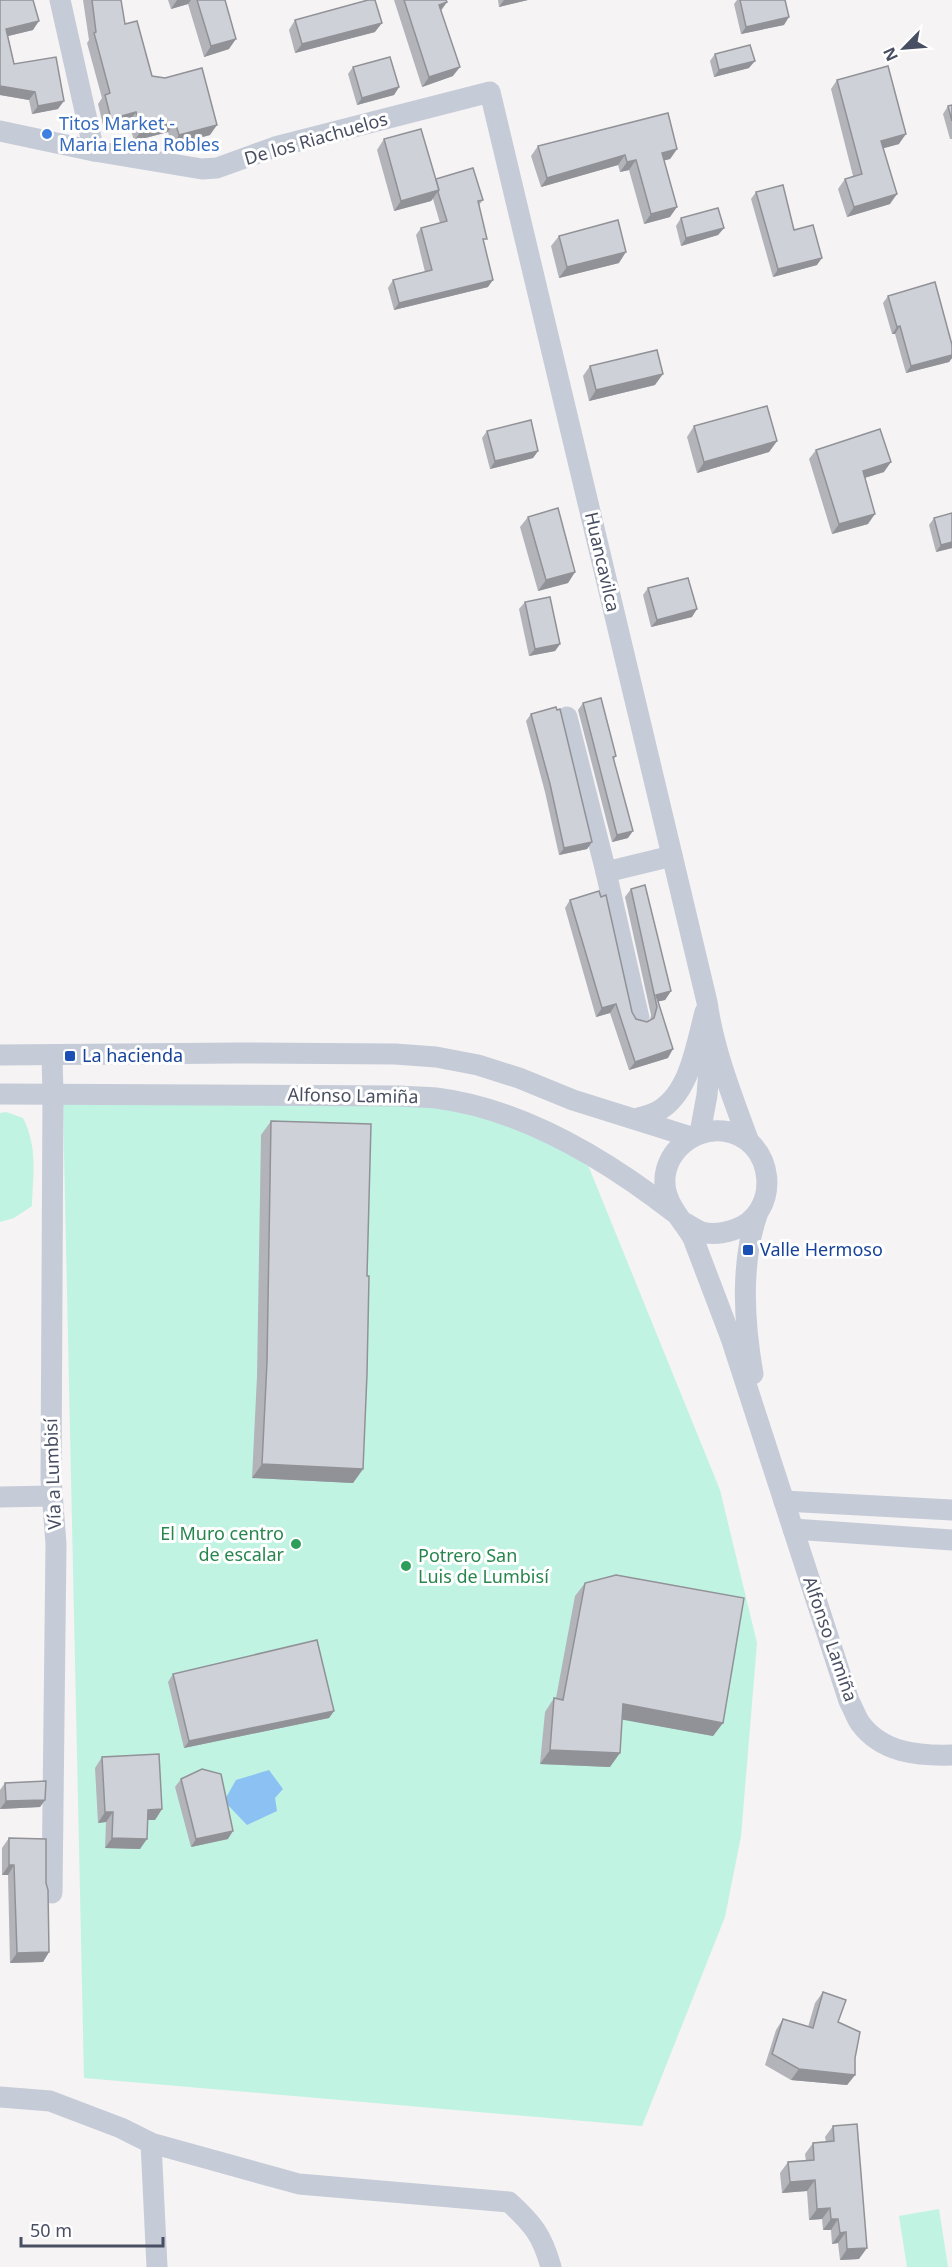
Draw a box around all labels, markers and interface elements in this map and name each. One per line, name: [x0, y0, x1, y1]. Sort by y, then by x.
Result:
north arrow: [874, 18, 934, 78]
text: N: [878, 44, 903, 65]
street label: De los Riachuelos: [241, 106, 390, 170]
place label: Titos Market - Maria Elena Robles: [59, 111, 220, 156]
marker: Titos Market - Maria Elena Robles: [40, 127, 54, 141]
street label: Huancavilca: [580, 510, 626, 614]
place label: La hacienda: [82, 1043, 183, 1067]
marker: La hacienda: [63, 1049, 77, 1063]
street label: Alfonso Lamiña: [287, 1082, 419, 1108]
place label: Valle Hermoso: [760, 1237, 883, 1261]
marker: Valle Hermoso: [741, 1243, 755, 1257]
street label: Vía a Lumbisí: [38, 1418, 66, 1530]
place label: El Muro centro de escalar: [160, 1521, 285, 1566]
marker: El Muro centro de escalar: [289, 1537, 303, 1551]
place label: Potrero San Luis de Lumbisí: [418, 1543, 549, 1588]
marker: Potrero San Luis de Lumbisí: [399, 1559, 413, 1573]
street label: Alfonso Lamiña: [798, 1573, 864, 1704]
scale bar: [21, 2210, 164, 2248]
text: 50 m: [30, 2218, 72, 2242]

